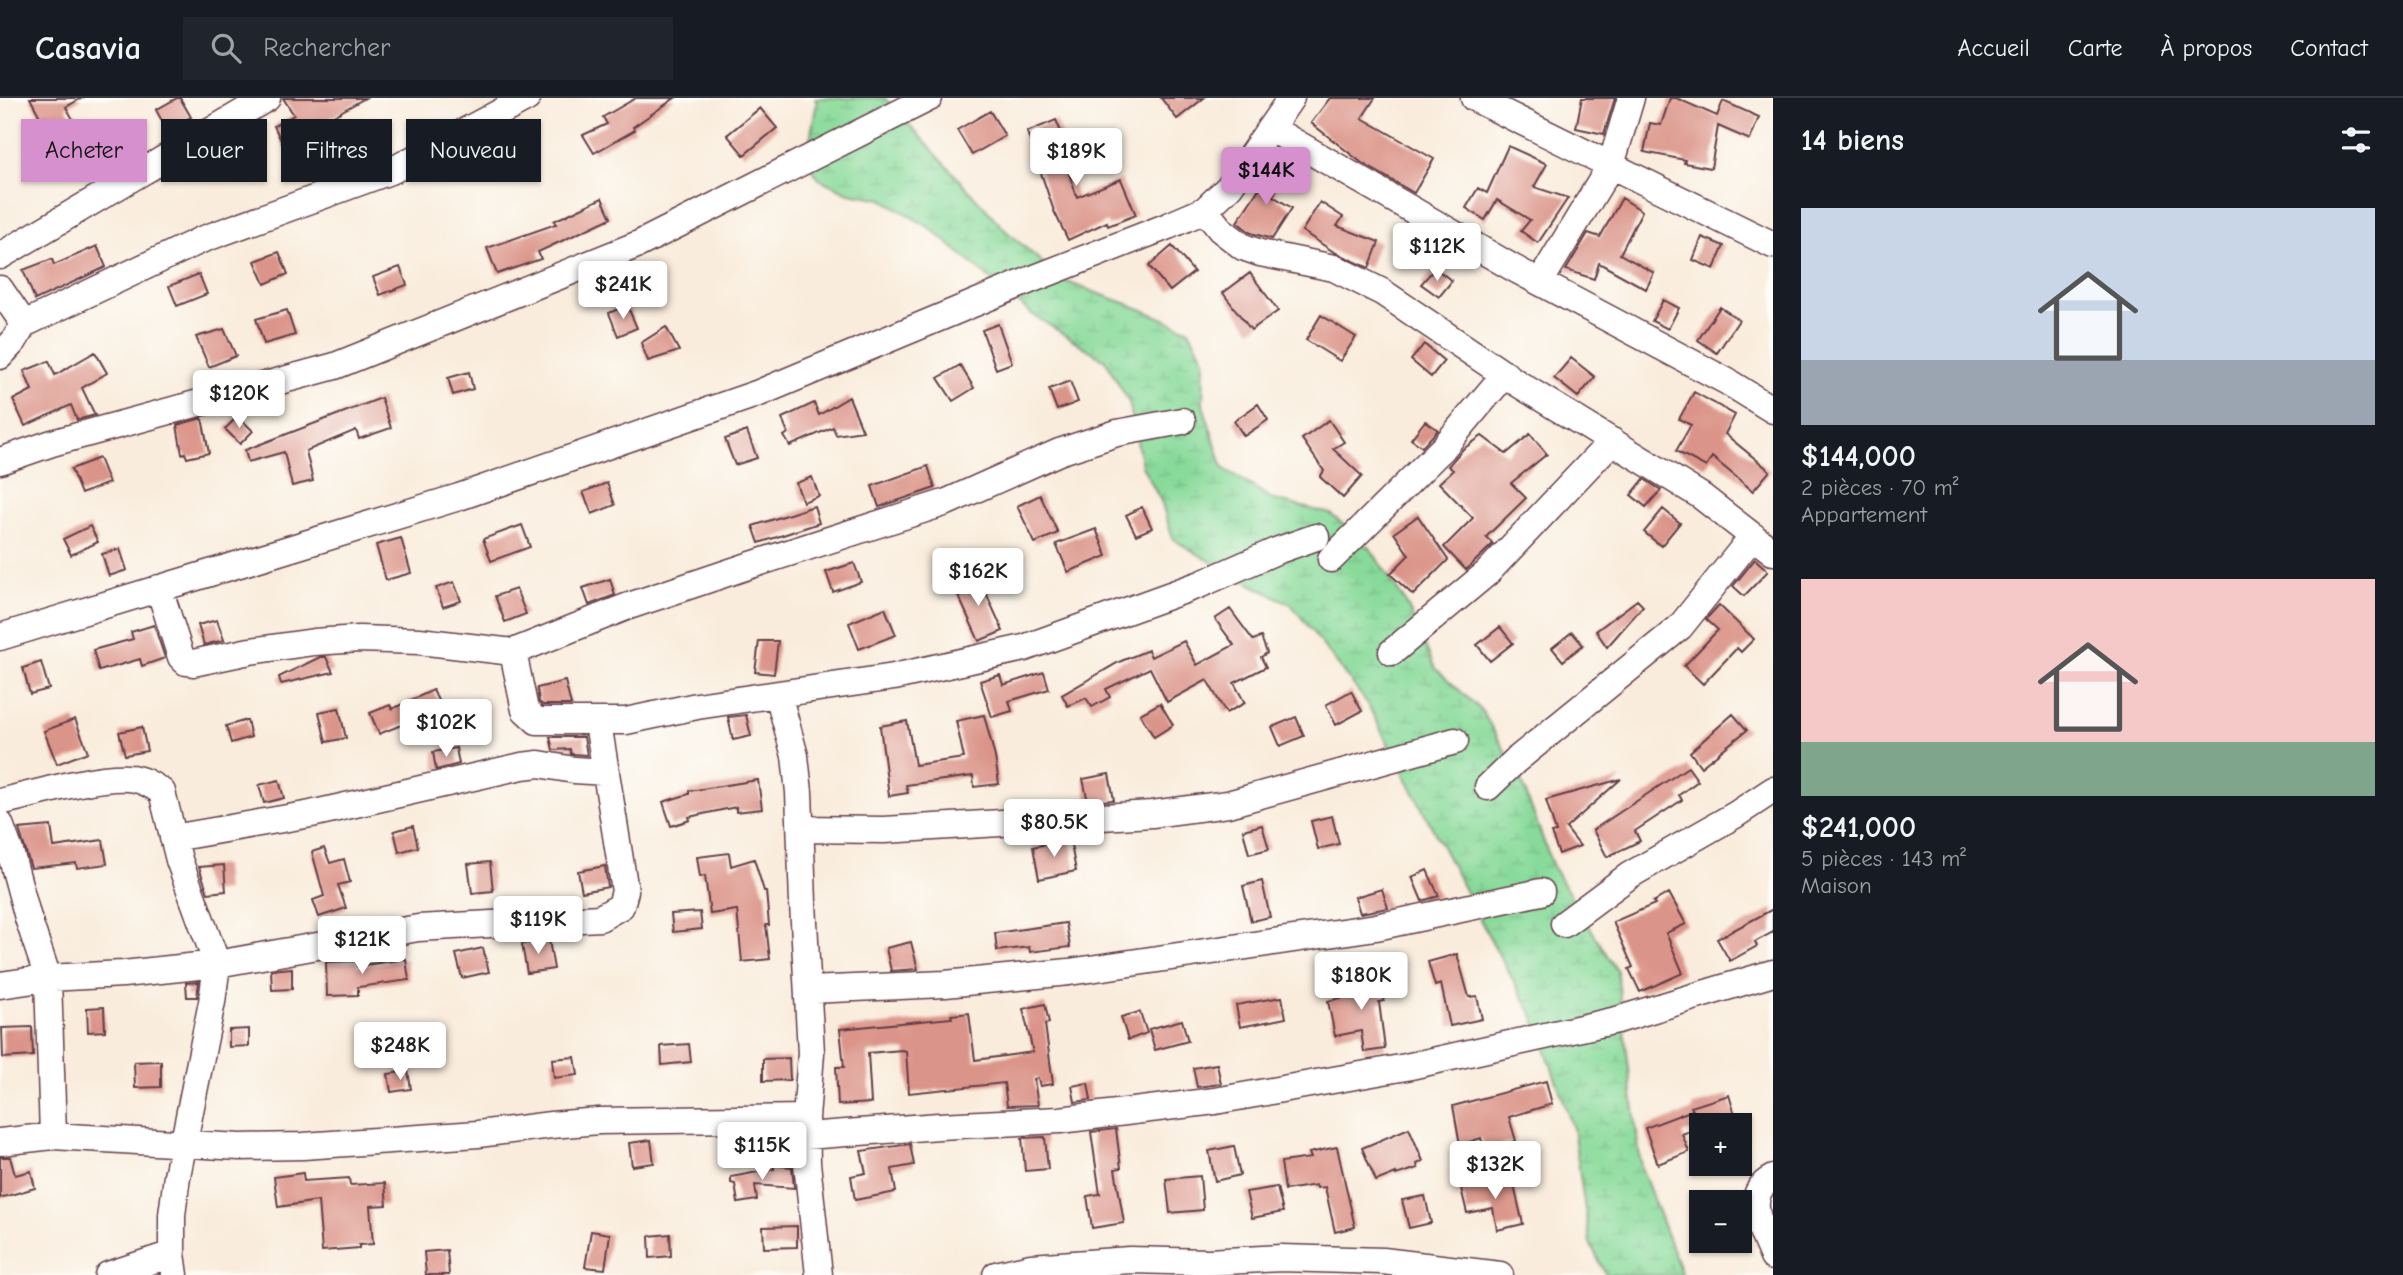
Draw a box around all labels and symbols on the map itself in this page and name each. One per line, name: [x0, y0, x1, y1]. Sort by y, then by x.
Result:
pin: $189K: [1027, 129, 1125, 188]
pin: $144K: [1217, 148, 1315, 207]
pin: $112K: [1388, 223, 1486, 283]
pin: $241K: [574, 262, 672, 321]
pin: $120K: [190, 370, 288, 430]
pin: $162K: [929, 548, 1027, 608]
pin: $102K: [397, 700, 495, 759]
pin: $80.5K: [997, 800, 1111, 859]
pin: $119K: [489, 896, 587, 956]
pin: $121K: [313, 916, 411, 976]
pin: $180K: [1312, 953, 1410, 1012]
pin: $248K: [351, 1023, 449, 1082]
pin: $115K: [713, 1122, 811, 1182]
pin: $132K: [1446, 1142, 1544, 1201]

